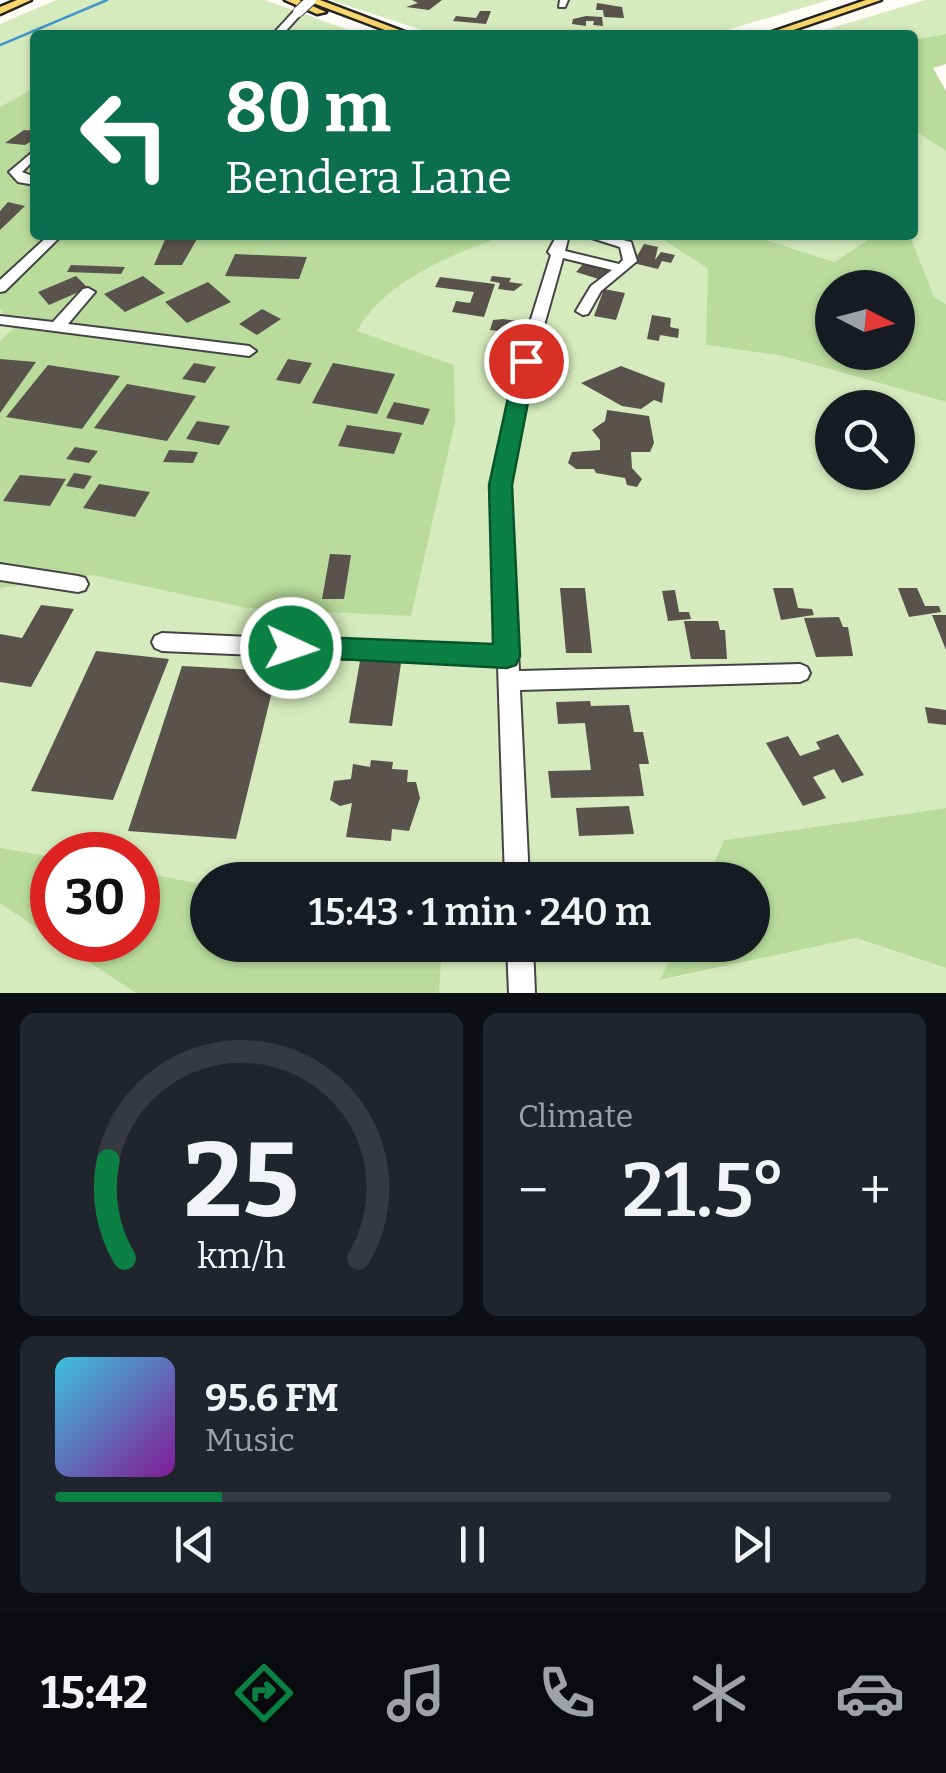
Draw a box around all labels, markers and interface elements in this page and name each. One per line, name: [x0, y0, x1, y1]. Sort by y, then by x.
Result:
text: 80 m: [225, 66, 391, 150]
icon: left: [60, 70, 190, 200]
text: Bendera Lane: [225, 151, 512, 205]
north arrow: [815, 270, 915, 370]
map controls: [815, 270, 915, 490]
pin: [484, 319, 569, 404]
icon: arrive: [499, 334, 554, 389]
button: search: [815, 390, 915, 490]
position arrow: [239, 596, 343, 700]
speed limit sign: 30: [30, 832, 160, 962]
text: 15:43 · 1 min · 240 m: [309, 889, 651, 935]
text: Climate: [518, 1097, 633, 1135]
text: 25: [184, 1119, 299, 1244]
text: 21.5°: [622, 1146, 786, 1236]
text: −: [518, 1158, 548, 1224]
text: +: [860, 1158, 891, 1224]
text: km/h: [197, 1235, 286, 1277]
text: 95.6 FM: [205, 1375, 339, 1421]
text: Music: [205, 1421, 295, 1459]
icon: previous: [167, 1517, 222, 1572]
icon: pause: [445, 1517, 500, 1572]
icon: next: [724, 1517, 779, 1572]
icon: directions: [229, 1658, 299, 1728]
icon: music: [381, 1658, 451, 1728]
icon: phone: [532, 1658, 602, 1728]
icon: climate: [684, 1658, 754, 1728]
icon: car: [835, 1658, 905, 1728]
text: 15:42: [41, 1666, 148, 1720]

